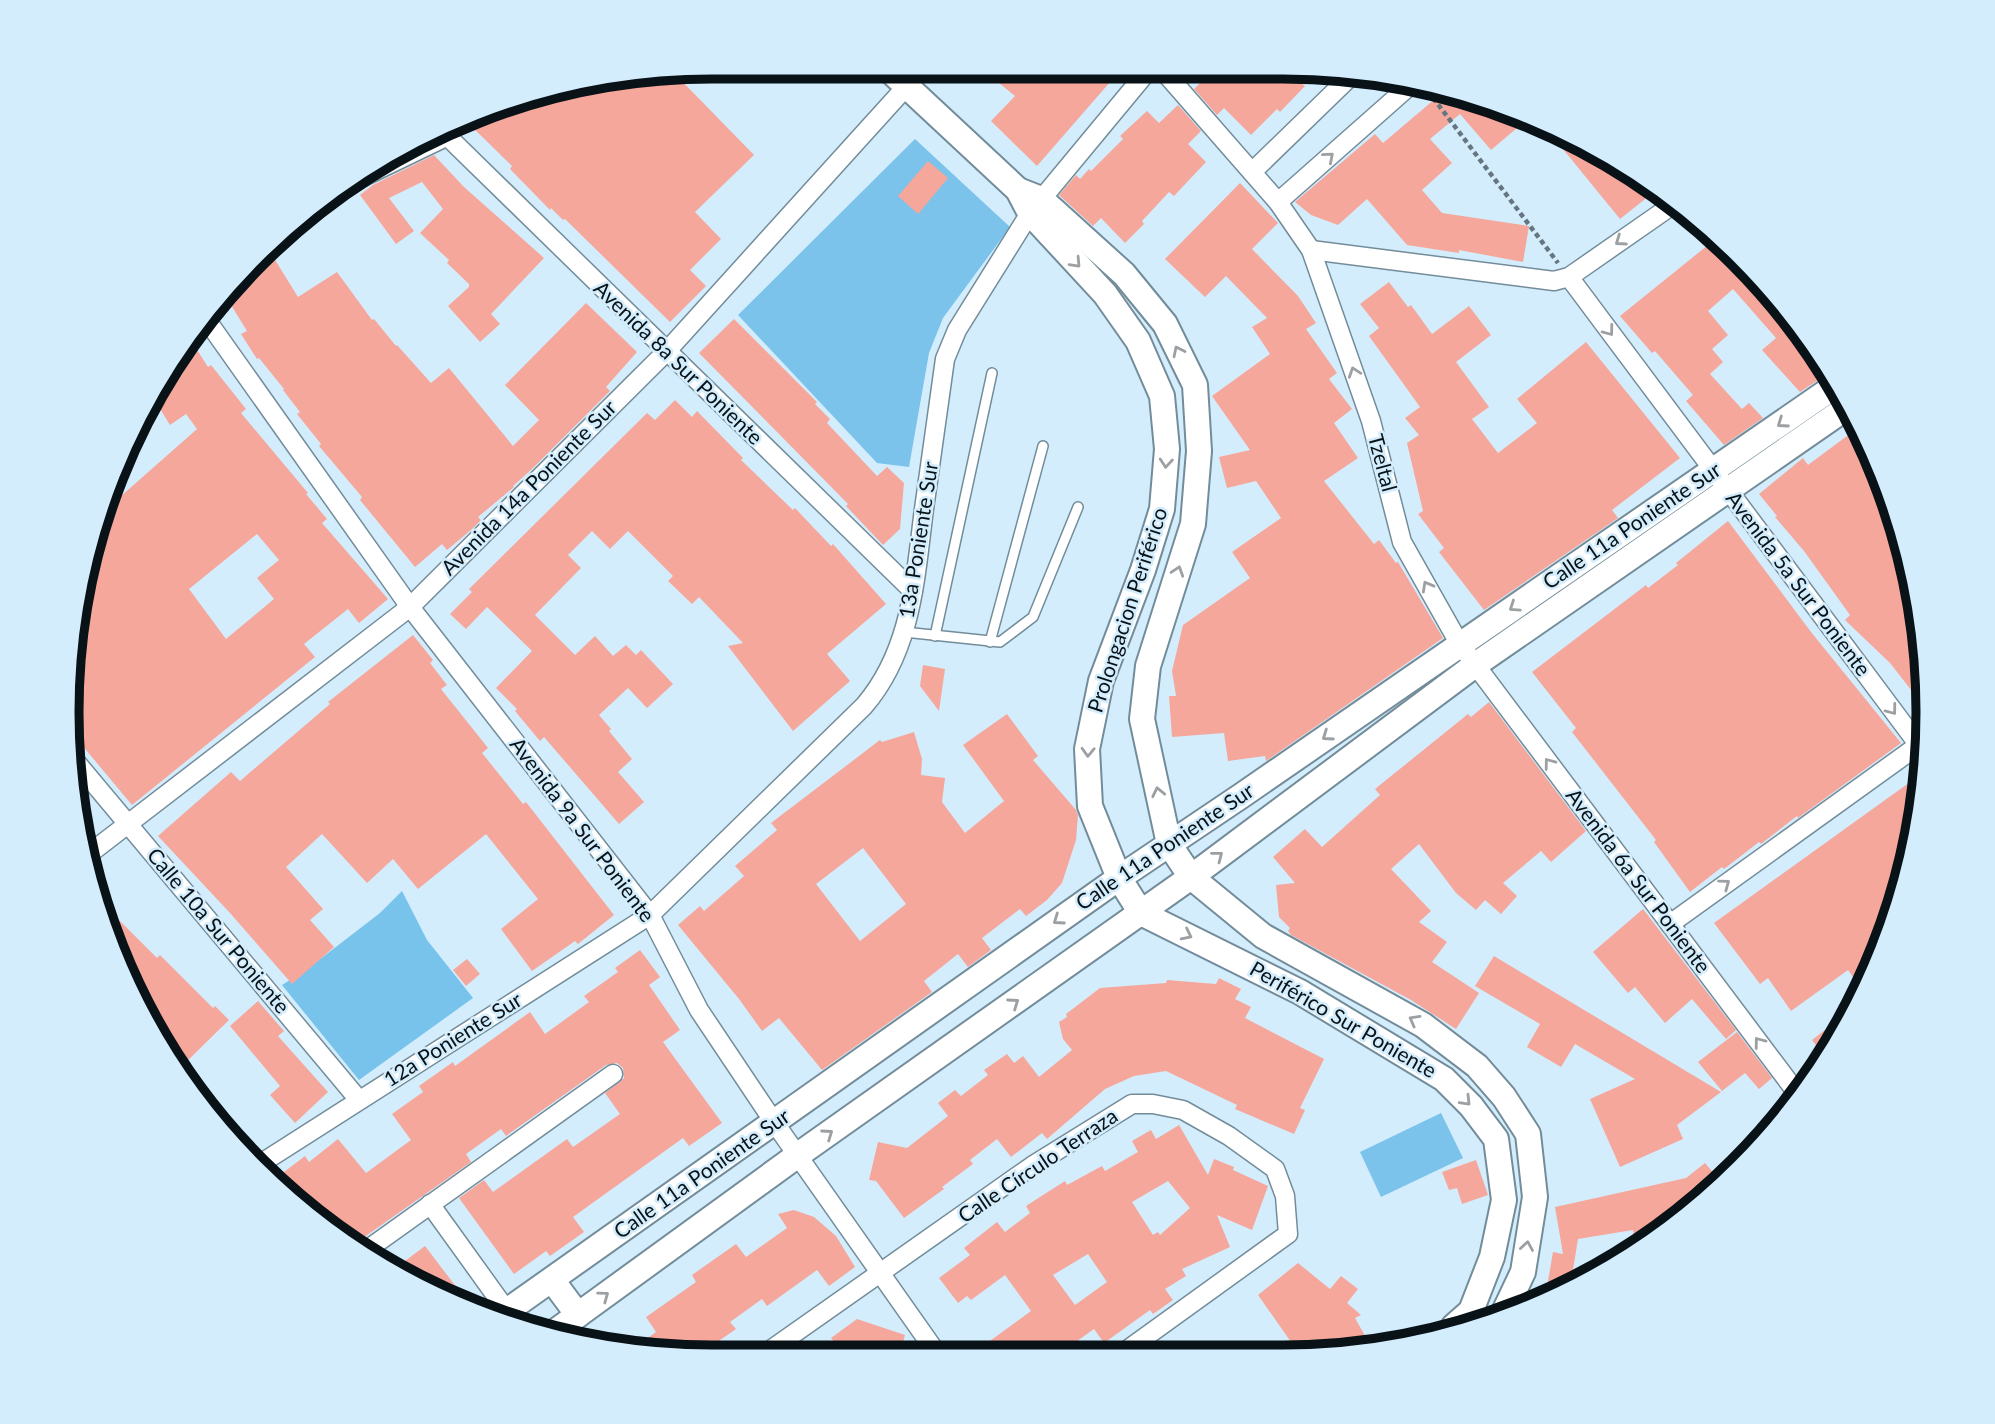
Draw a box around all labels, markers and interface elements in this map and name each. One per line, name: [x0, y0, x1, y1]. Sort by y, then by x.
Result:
one-way arrow: [1321, 153, 1334, 165]
one-way arrow: [1614, 233, 1627, 246]
one-way arrow: [1068, 255, 1080, 268]
street label: Avenida 8a Sur Poniente: [590, 275, 769, 449]
one-way arrow: [1601, 324, 1614, 336]
one-way arrow: [1172, 345, 1186, 358]
one-way arrow: [1348, 366, 1362, 379]
street label: Avenida 14a Poniente Sur: [435, 394, 621, 580]
one-way arrow: [1777, 415, 1790, 427]
street label: Tzeltal: [1364, 431, 1403, 494]
street label: Calle 11a Poniente Sur: [1538, 456, 1725, 594]
one-way arrow: [1159, 458, 1174, 469]
street label: 13a Poniente Sur: [893, 459, 942, 620]
street label: Avenida 5a Sur Poniente: [1722, 486, 1877, 680]
street label: Prolongacion Periférico: [1082, 504, 1172, 715]
one-way arrow: [1169, 566, 1184, 578]
one-way arrow: [1422, 581, 1435, 593]
one-way arrow: [1508, 599, 1521, 612]
one-way arrow: [1884, 702, 1897, 715]
one-way arrow: [1322, 728, 1335, 740]
street label: Avenida 9a Sur Poniente: [506, 732, 661, 926]
one-way arrow: [1080, 747, 1096, 758]
one-way arrow: [1544, 758, 1557, 771]
street label: Calle 11a Poniente Sur: [1071, 777, 1258, 915]
street label: Avenida 6a Sur Poniente: [1562, 783, 1717, 977]
one-way arrow: [1152, 786, 1166, 798]
street label: Calle 10a Sur Poniente: [143, 842, 296, 1018]
one-way arrow: [1211, 851, 1223, 864]
one-way arrow: [1717, 880, 1730, 892]
one-way arrow: [1053, 912, 1066, 925]
one-way arrow: [1180, 927, 1192, 941]
street label: Periférico Sur Poniente: [1246, 955, 1441, 1082]
street label: 12a Poniente Sur: [379, 986, 526, 1091]
one-way arrow: [1006, 999, 1019, 1011]
one-way arrow: [1409, 1015, 1421, 1028]
one-way arrow: [1755, 1038, 1767, 1050]
one-way arrow: [1457, 1093, 1470, 1106]
street label: Calle 11a Poniente Sur: [608, 1102, 794, 1243]
street label: Calle Círculo Terraza: [953, 1102, 1122, 1227]
one-way arrow: [820, 1130, 833, 1142]
one-way arrow: [1519, 1240, 1534, 1252]
one-way arrow: [596, 1292, 609, 1304]

